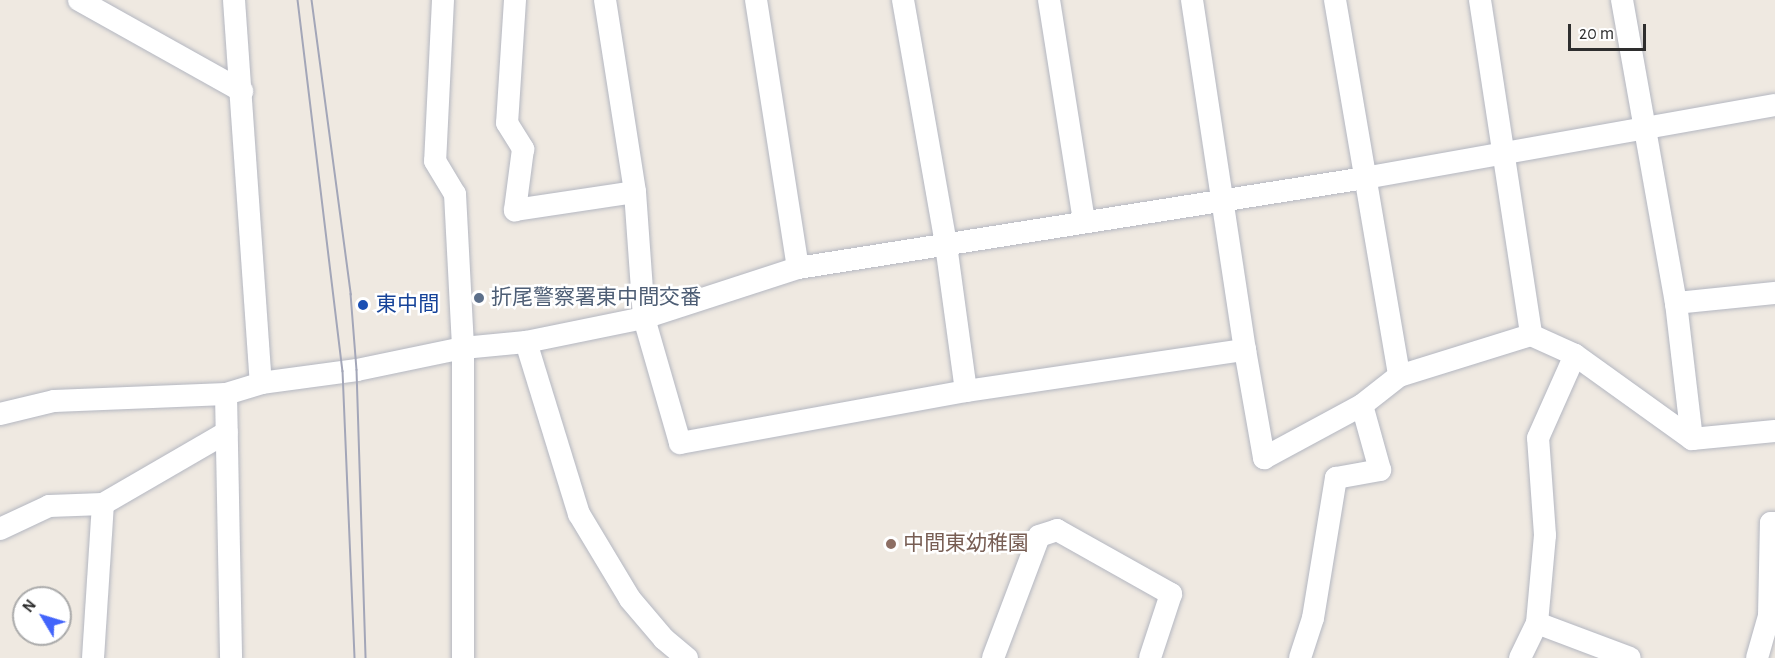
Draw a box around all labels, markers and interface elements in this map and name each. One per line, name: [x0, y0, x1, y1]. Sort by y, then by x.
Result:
scale bar: [1571, 12, 1649, 50]
text: 20 m: [1579, 25, 1614, 43]
place label: 折尾警察署東中間交番: [491, 285, 701, 311]
marker: 折尾警察署東中間交番: [472, 291, 486, 305]
place label: 東中間: [376, 292, 439, 318]
marker: 東中間: [354, 296, 372, 314]
place label: 中間東幼稚園: [903, 531, 1029, 557]
marker: 中間東幼稚園: [884, 537, 898, 551]
north arrow: [12, 586, 72, 646]
text: N: [20, 597, 39, 615]

